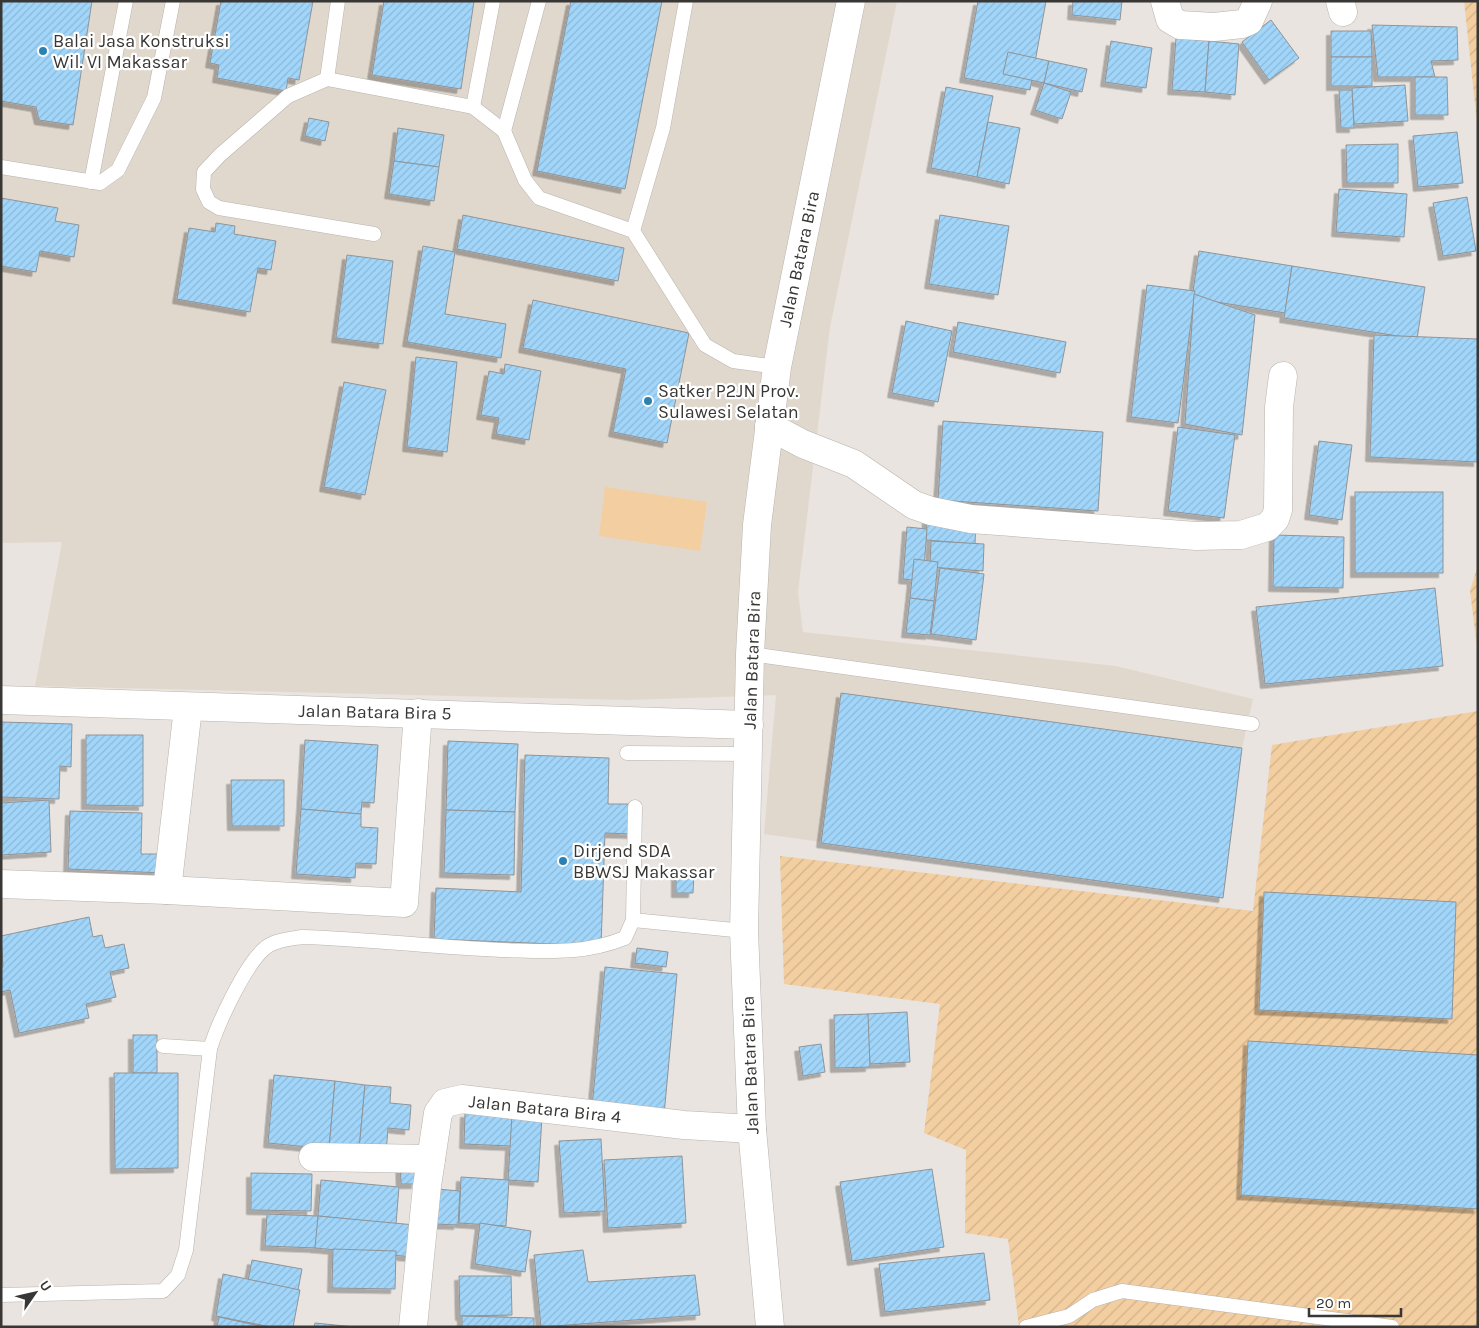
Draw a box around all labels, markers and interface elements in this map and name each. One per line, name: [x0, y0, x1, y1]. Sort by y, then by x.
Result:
place label: Balai Jasa Konstruksi Wil. VI Makassar: [53, 30, 230, 73]
marker: Balai Jasa Konstruksi Wil. VI Makassar: [37, 45, 49, 57]
street label: Jalan Batara Bira: [774, 189, 824, 329]
place label: Satker P2JN Prov. Sulawesi Selatan: [658, 380, 799, 423]
marker: Satker P2JN Prov. Sulawesi Selatan: [642, 395, 654, 407]
street label: Jalan Batara Bira: [739, 590, 765, 730]
street label: Jalan Batara Bira 5: [298, 700, 452, 724]
place label: Dirjend SDA BBWSJ Makassar: [573, 840, 715, 883]
marker: Dirjend SDA BBWSJ Makassar: [557, 855, 569, 867]
street label: Jalan Batara Bira: [737, 995, 763, 1135]
street label: Jalan Batara Bira 4: [468, 1090, 622, 1128]
north arrow: [10, 1268, 60, 1318]
text: U: [36, 1277, 55, 1295]
scale bar: [1309, 1286, 1402, 1318]
text: 20 m: [1316, 1294, 1351, 1312]

